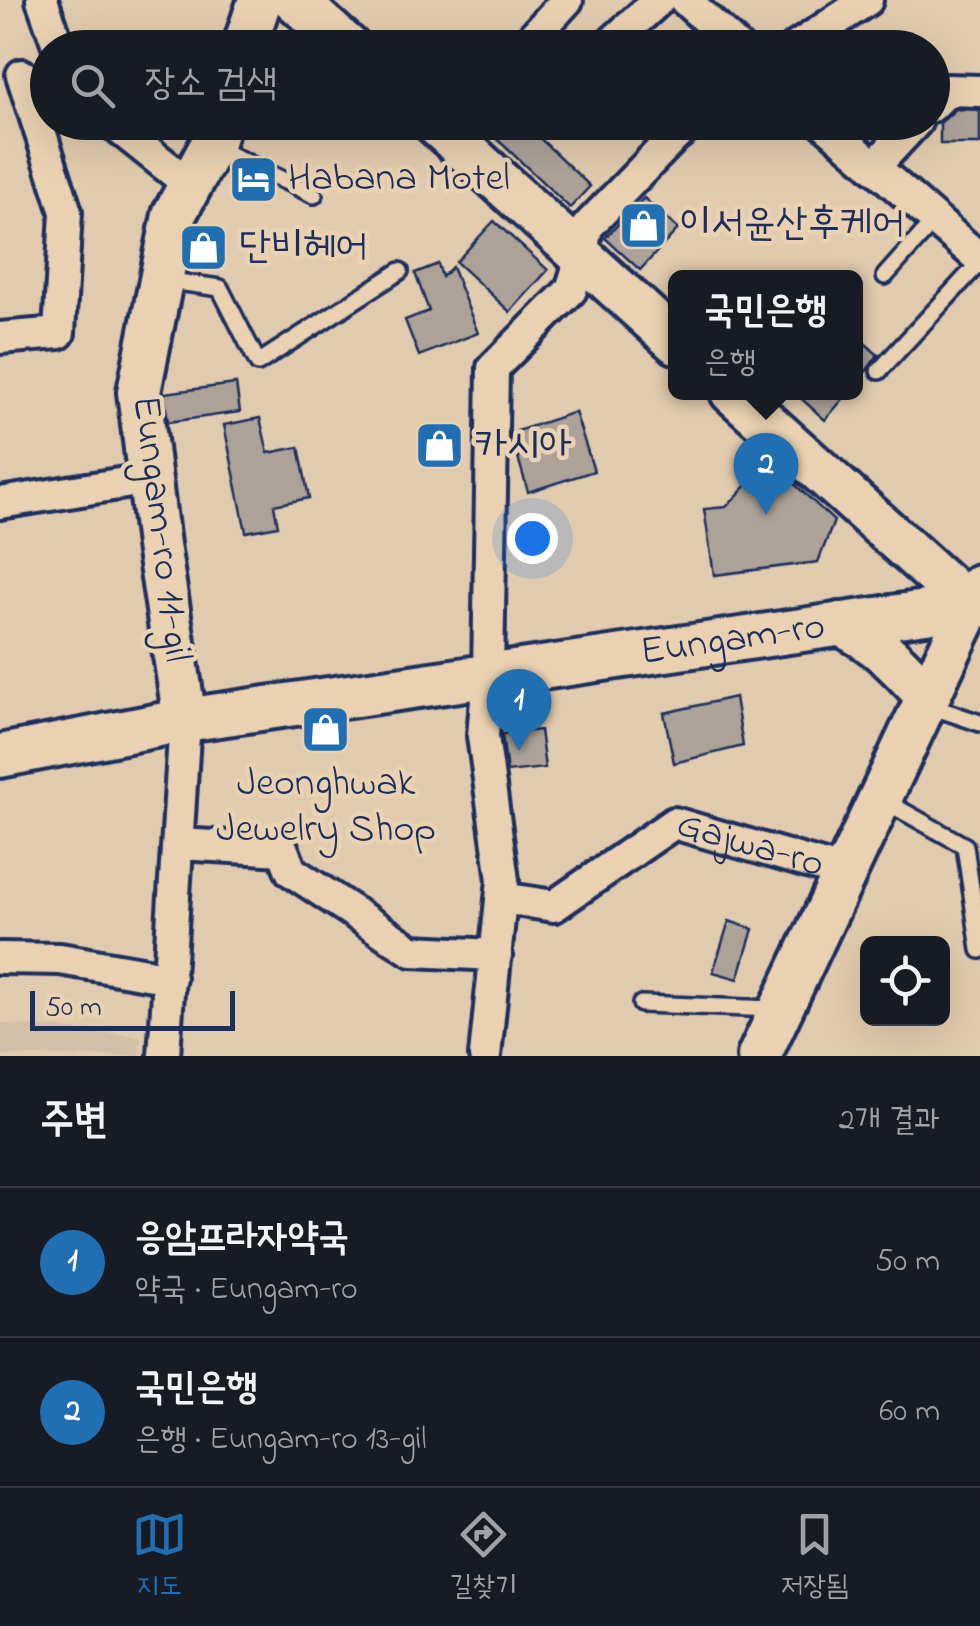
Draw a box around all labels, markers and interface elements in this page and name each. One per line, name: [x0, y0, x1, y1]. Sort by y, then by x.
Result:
search box: [30, 30, 950, 140]
text: 장소 검색: [145, 57, 277, 113]
icon: search: [65, 58, 120, 113]
place label: Habana Motel: [288, 150, 510, 209]
hotel icon: Habana Motel: [227, 153, 279, 205]
place label: 이서윤산후케어: [679, 196, 904, 255]
shop icon: 이서윤산후케어: [618, 199, 670, 251]
place label: 단비헤어: [239, 219, 368, 278]
shop icon: 단비헤어: [178, 222, 230, 274]
popup: [668, 270, 863, 400]
text: 국민은행: [704, 284, 827, 340]
text: 은행: [704, 340, 756, 387]
street label: Eungam-ro 11-gil: [114, 392, 206, 666]
place label: 카시아: [475, 417, 572, 476]
shop icon: 카시아: [414, 420, 466, 472]
pin: 2: [734, 432, 798, 515]
your location: [507, 513, 558, 564]
street label: Eungam-ro: [637, 597, 829, 683]
pin: 1: [486, 668, 552, 751]
shop icon: Jeonghwak Jewelry Shop: [300, 703, 352, 755]
place label: Jeonghwak Jewelry Shop: [216, 755, 436, 860]
street label: Gajwa-ro: [670, 796, 831, 895]
map controls: [860, 936, 950, 1026]
button: locate: [860, 936, 950, 1026]
scale bar: [30, 986, 235, 1030]
text: 50 m: [45, 988, 102, 1029]
text: 주변: [40, 1091, 108, 1152]
text: 2개 결과: [839, 1098, 940, 1145]
text: 응암프라자약국: [135, 1211, 349, 1267]
text: 1: [67, 1239, 78, 1286]
text: 50 m: [875, 1239, 940, 1286]
text: 약국 · Eungam-ro: [135, 1267, 358, 1314]
text: 국민은행: [135, 1361, 257, 1417]
text: 2: [65, 1389, 80, 1436]
text: 60 m: [879, 1389, 940, 1436]
text: 은행 · Eungam-ro 13-gil: [135, 1417, 427, 1464]
tab: 지도: [132, 1507, 187, 1608]
tab: 길찾기: [450, 1507, 517, 1608]
tab: 저장됨: [781, 1507, 848, 1608]

